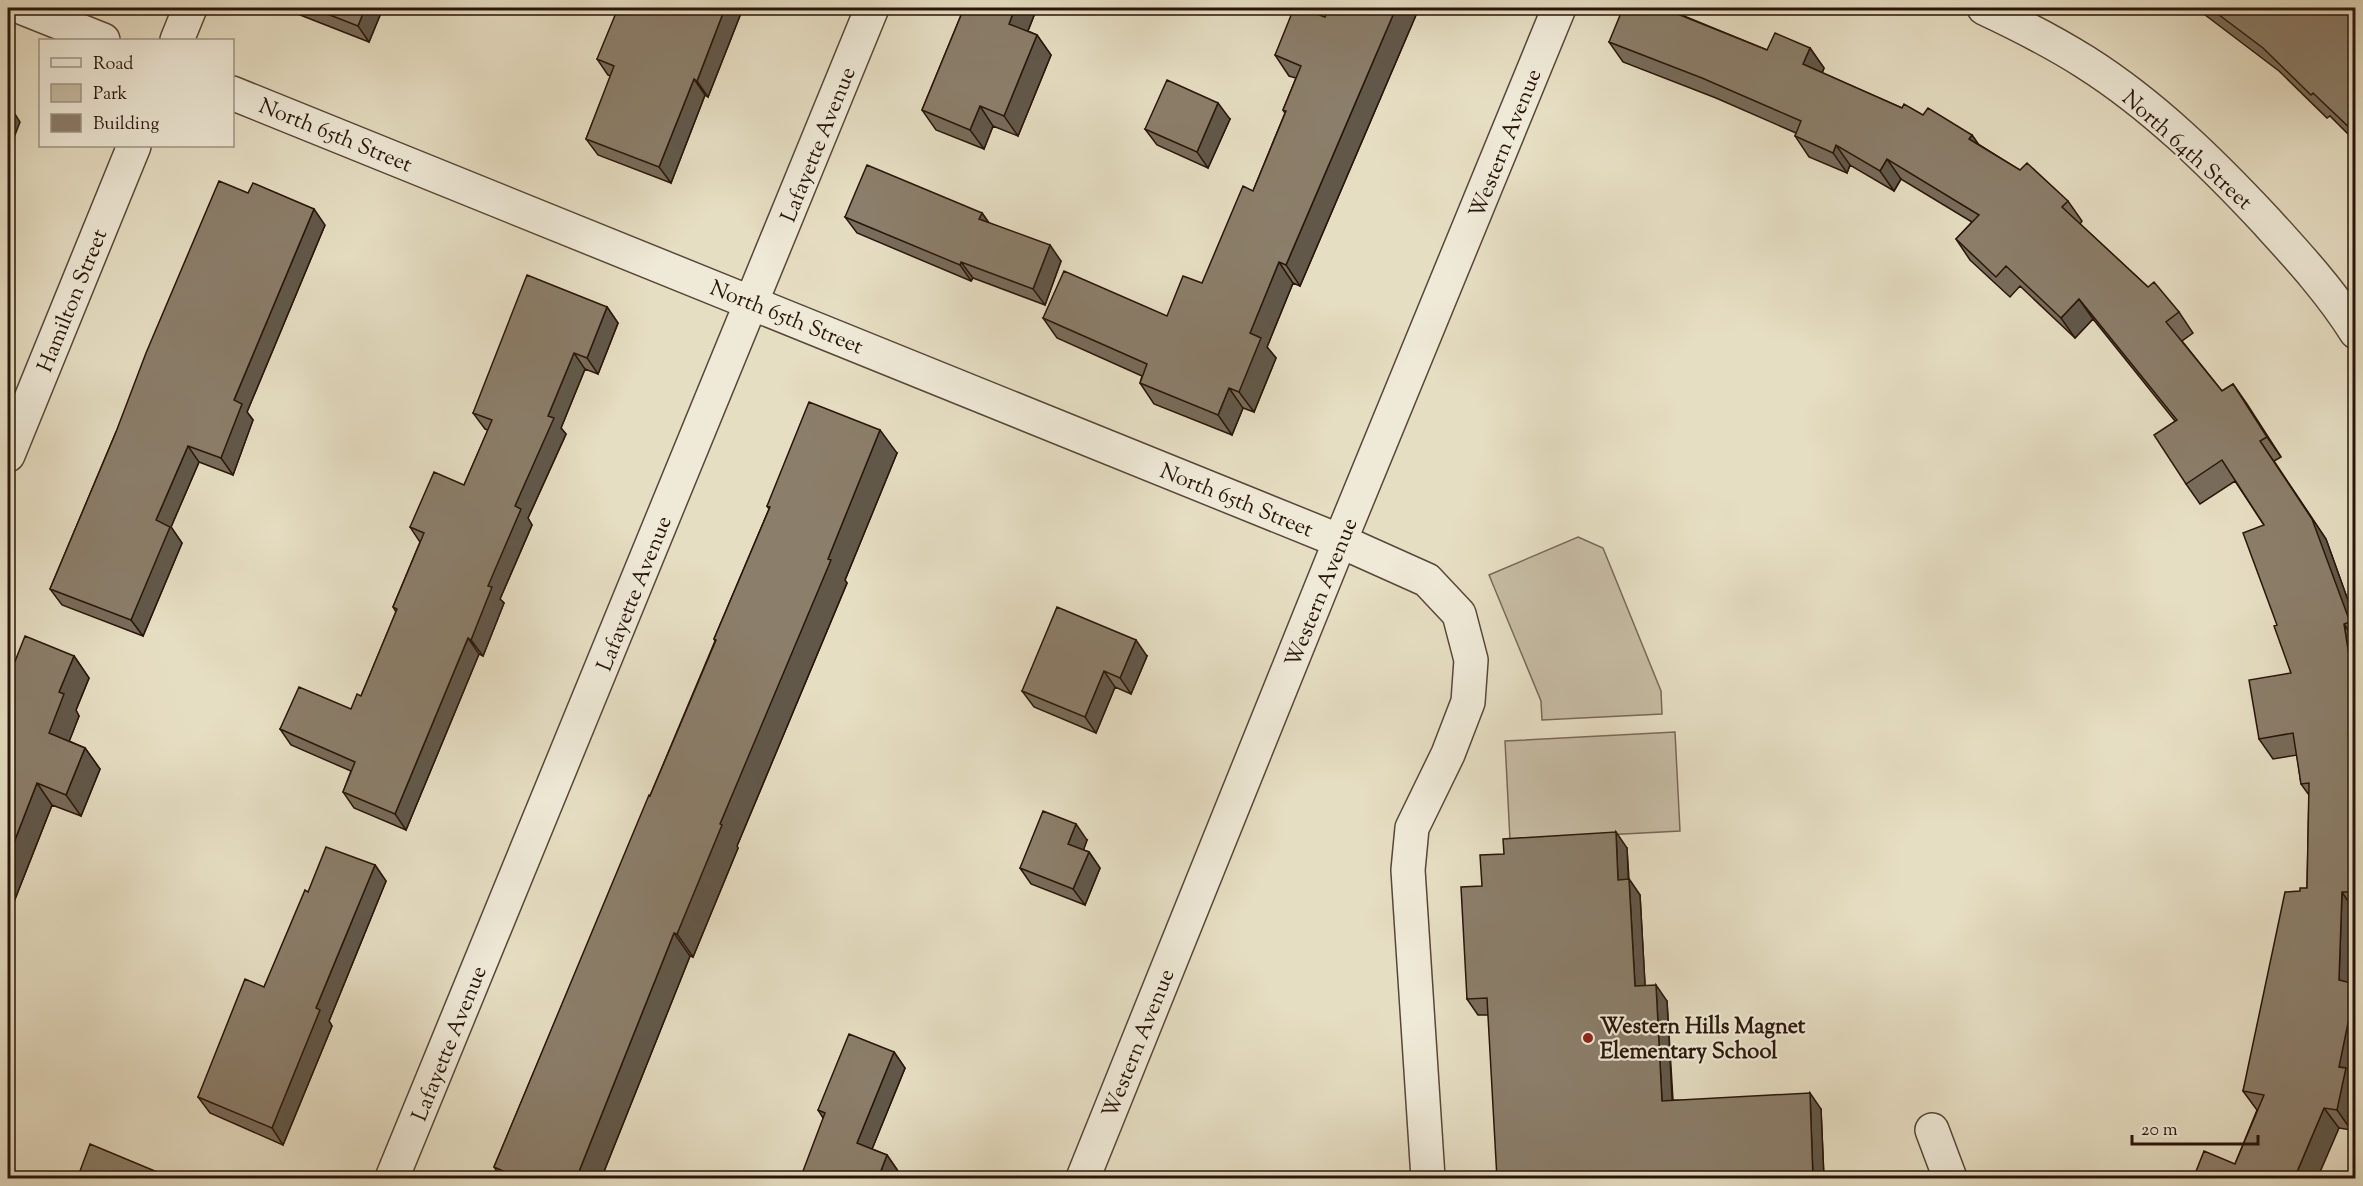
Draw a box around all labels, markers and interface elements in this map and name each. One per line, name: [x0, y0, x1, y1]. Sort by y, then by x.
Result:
legend: [39, 39, 234, 147]
text: Road: [93, 52, 133, 78]
street label: Lafayette Avenue: [774, 63, 866, 228]
street label: Western Avenue: [1462, 65, 1551, 224]
text: Park: [93, 82, 128, 108]
street label: North 64th Street: [2114, 84, 2259, 219]
street label: North 65th Street: [253, 91, 417, 182]
text: Building: [93, 112, 159, 138]
street label: Hamilton Street: [30, 224, 117, 378]
street label: North 65th Street: [704, 273, 868, 364]
street label: North 65th Street: [1154, 456, 1318, 547]
street label: Lafayette Avenue: [590, 512, 682, 677]
street label: Western Avenue: [1278, 514, 1367, 673]
street label: Lafayette Avenue: [405, 962, 497, 1127]
street label: Western Avenue: [1095, 965, 1184, 1124]
place label: Western Hills Magnet Elementary School: [1600, 1012, 1806, 1069]
marker: Western Hills Magnet Elementary School: [1581, 1031, 1595, 1045]
scale bar: [2132, 1108, 2258, 1146]
text: 20 m: [2141, 1118, 2178, 1144]

